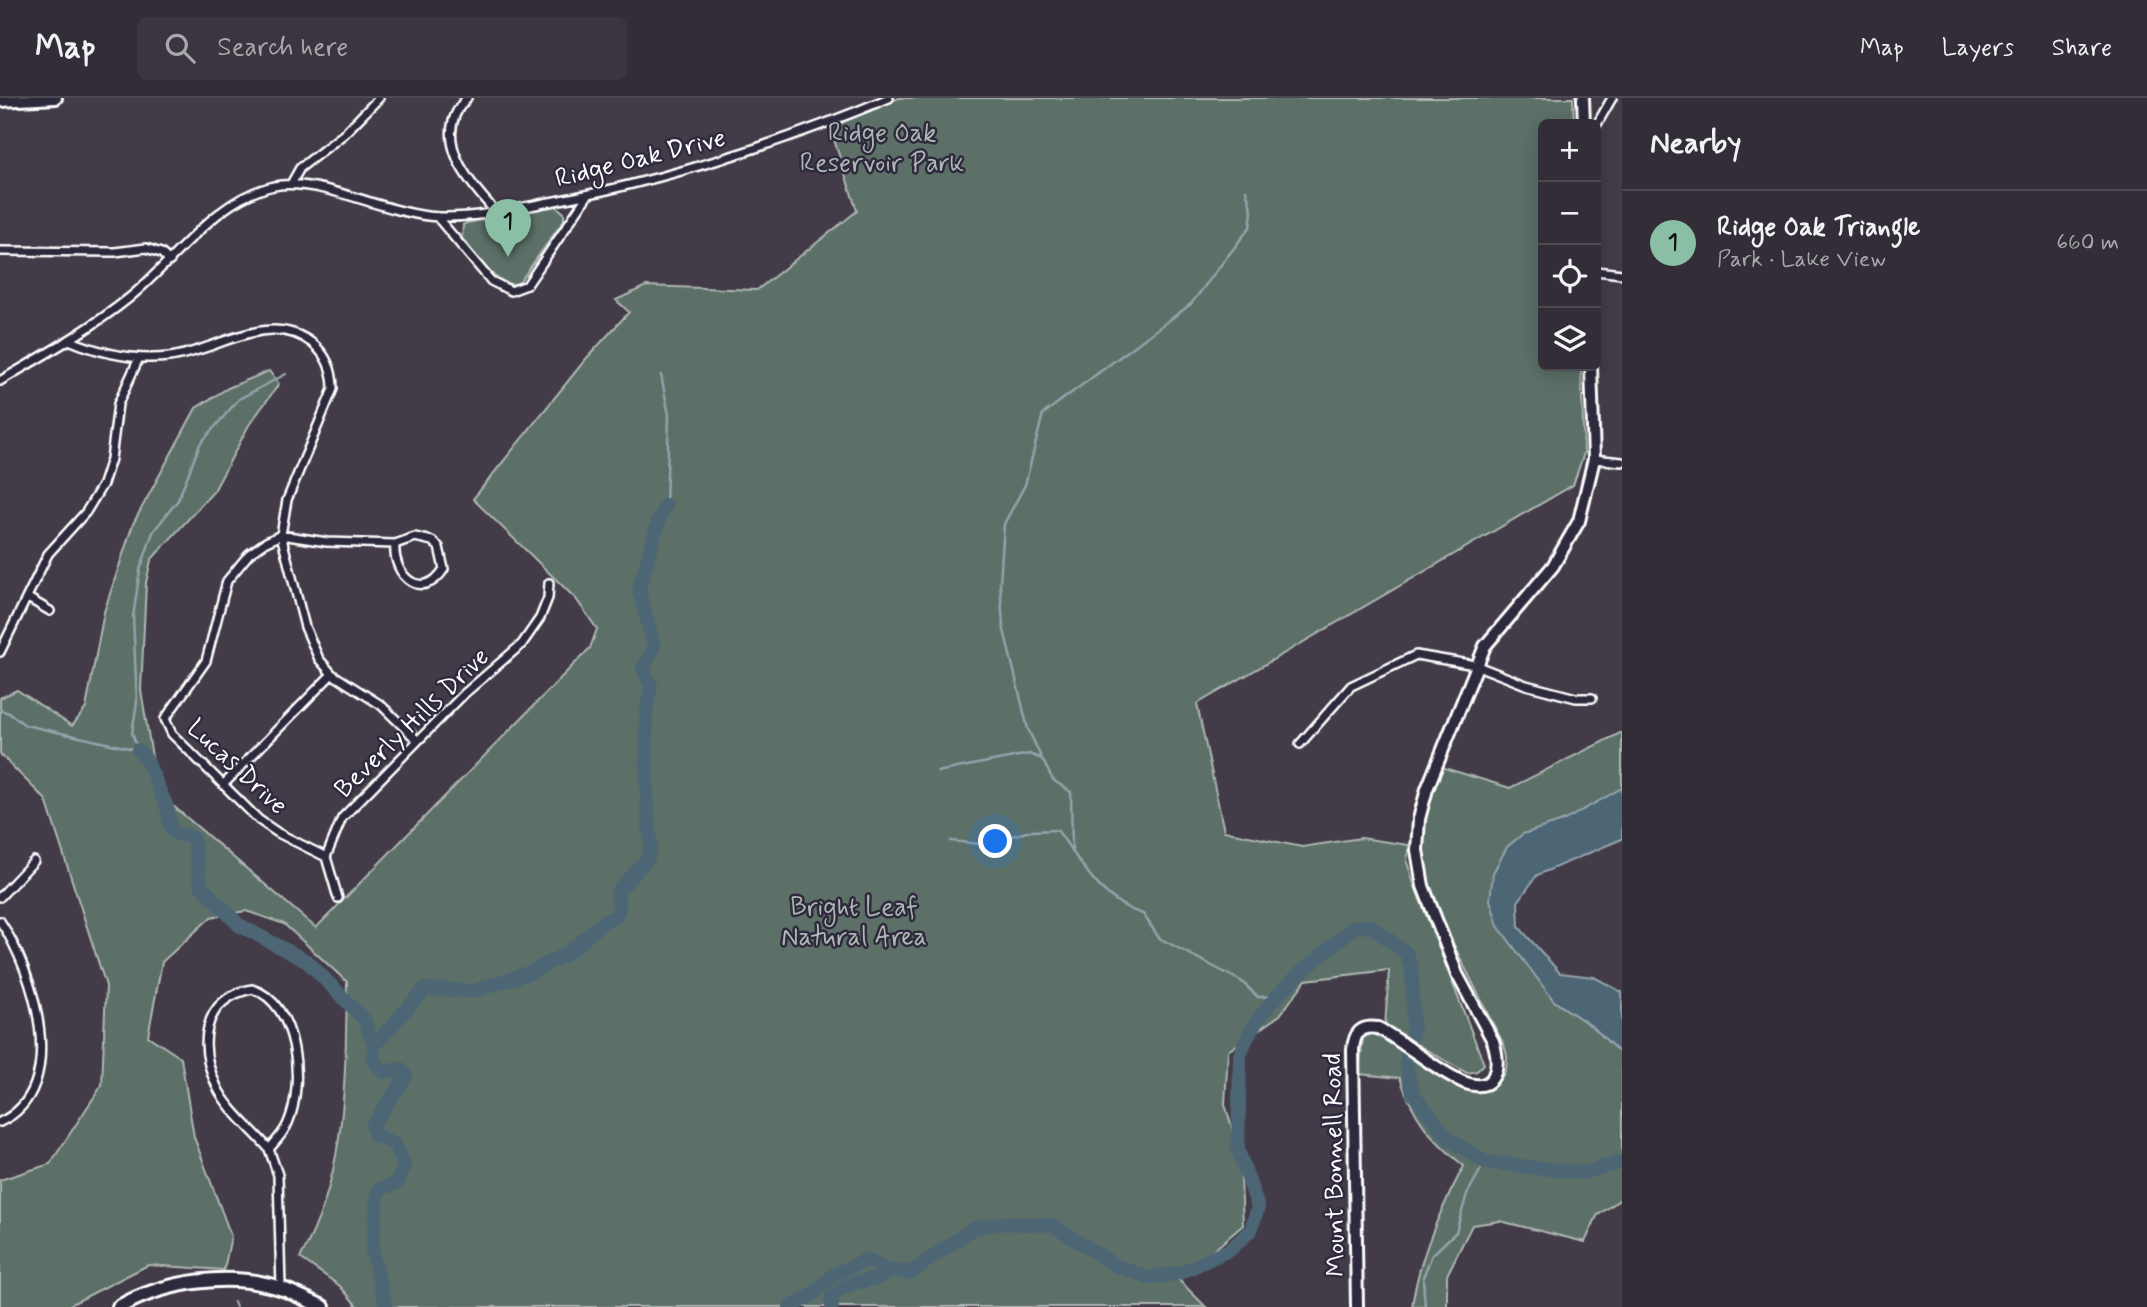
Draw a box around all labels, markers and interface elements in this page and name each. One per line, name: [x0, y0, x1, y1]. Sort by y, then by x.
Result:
search box: [137, 17, 627, 80]
text: Map: [35, 26, 95, 70]
icon: search: [161, 29, 199, 67]
text: Search here: [217, 31, 348, 65]
text: Map: [1860, 33, 1904, 64]
text: Layers: [1942, 33, 2014, 64]
text: Share: [2052, 33, 2112, 64]
park label: Ridge Oak Reservoir Park: [800, 117, 965, 181]
map controls: [1538, 119, 1601, 371]
button: +: [1538, 119, 1601, 182]
street label: Ridge Oak Drive: [552, 121, 730, 198]
text: Nearby: [1650, 124, 1741, 163]
button: −: [1538, 182, 1601, 245]
pin: 1: [485, 199, 531, 257]
text: Ridge Oak Triangle: [1717, 211, 1920, 245]
text: 1: [1668, 228, 1678, 258]
text: 660 m: [2056, 228, 2119, 258]
button: locate: [1538, 245, 1601, 308]
text: Park · Lake View: [1717, 245, 1886, 275]
button: layers: [1538, 308, 1601, 371]
street label: Beverly Hills Drive: [328, 641, 497, 806]
street label: Lucas Drive: [179, 712, 294, 823]
your location: [978, 824, 1012, 858]
park label: Bright Leaf Natural Area: [781, 891, 927, 955]
street label: Mount Bonnell Road: [1316, 1053, 1354, 1277]

